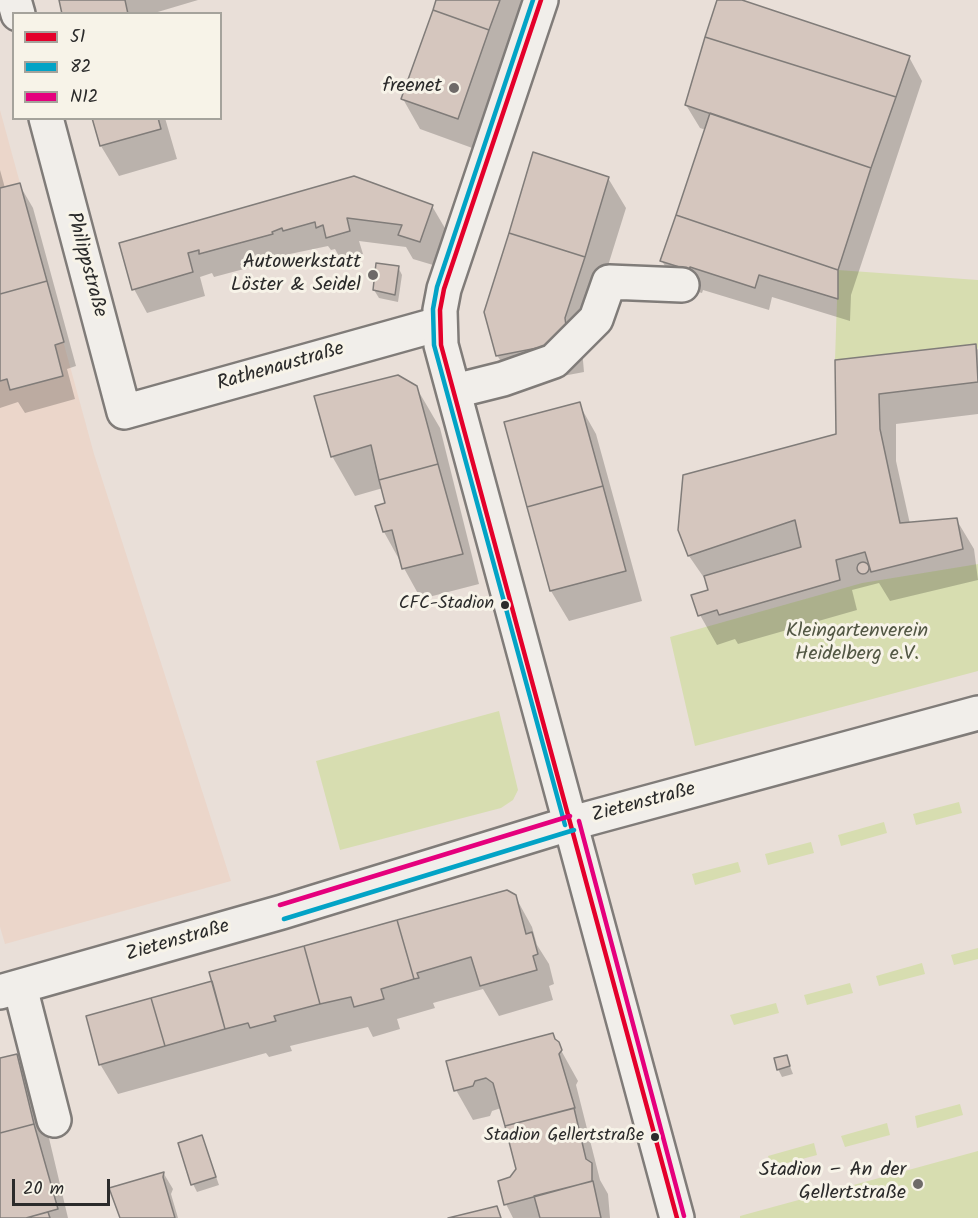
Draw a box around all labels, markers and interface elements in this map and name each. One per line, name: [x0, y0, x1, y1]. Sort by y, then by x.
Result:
legend: [12, 12, 222, 120]
text: 51: [70, 23, 85, 52]
text: 82: [70, 53, 91, 82]
place label: freenet: [382, 76, 442, 100]
marker: freenet: [447, 81, 461, 95]
text: N12: [70, 83, 98, 112]
street label: Philippstraße: [59, 210, 111, 320]
place label: Autowerkstatt Löster & Seidel: [231, 252, 361, 299]
marker: Autowerkstatt Löster & Seidel: [366, 268, 380, 282]
street label: Rathenaustraße: [215, 338, 347, 398]
place label: CFC-Stadion: [399, 594, 494, 616]
marker: CFC-Stadion: [499, 599, 511, 611]
park label: Kleingartenverein Heidelberg e.V.: [786, 621, 928, 668]
street label: Zietenstraße: [589, 779, 699, 829]
street label: Zietenstraße: [123, 916, 233, 968]
place label: Stadion Gellertstraße: [484, 1126, 644, 1148]
marker: Stadion Gellertstraße: [649, 1131, 661, 1143]
place label: Stadion – An der Gellertstraße: [759, 1160, 906, 1207]
scale bar: [15, 1167, 112, 1205]
text: 20 m: [23, 1175, 64, 1204]
marker: Stadion – An der Gellertstraße: [911, 1177, 925, 1191]

